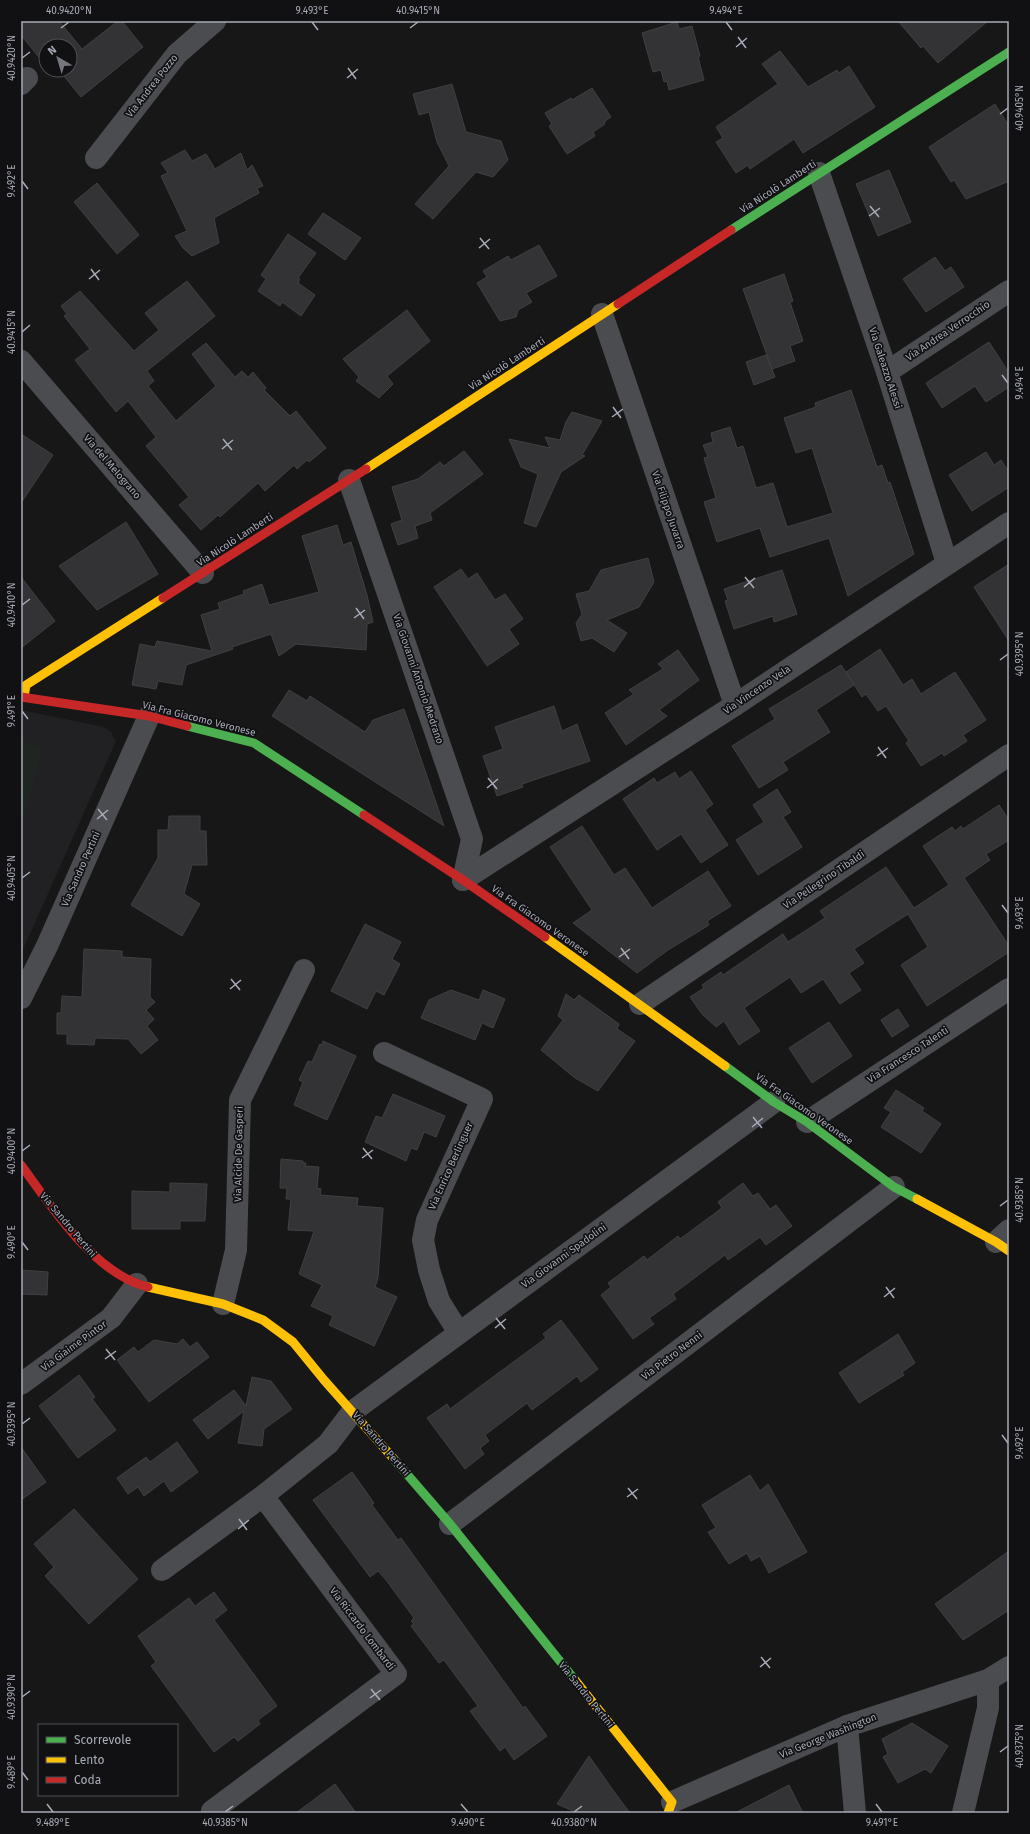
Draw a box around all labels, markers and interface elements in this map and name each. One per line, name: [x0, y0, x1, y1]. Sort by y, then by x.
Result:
text: 40.9420°N: [46, 5, 92, 17]
text: 9.493°E: [295, 5, 329, 17]
text: 40.9415°N: [396, 5, 440, 17]
text: 9.494°E: [709, 5, 743, 17]
text: 40.9420°N: [6, 35, 18, 81]
north arrow: [38, 38, 78, 78]
text: N: [45, 43, 59, 58]
street label: Via Andrea Pozzo: [124, 52, 180, 120]
text: 40.9405°N: [1014, 85, 1026, 131]
street label: Via Nicolò Lamberti: [738, 158, 819, 216]
text: 9.492°E: [6, 165, 18, 198]
street label: Via Andrea Verrocchio: [904, 298, 992, 364]
text: 40.9415°N: [6, 310, 18, 354]
street label: Via Galeazzo Alessi: [866, 326, 904, 410]
street label: Via Nicolò Lamberti: [467, 335, 548, 393]
text: 9.494°E: [1014, 366, 1026, 400]
street label: Via del Melograno: [81, 432, 143, 502]
street label: Via Filippo Juvarra: [649, 469, 687, 551]
street label: Via Nicolò Lamberti: [195, 511, 276, 569]
text: 40.9410°N: [6, 583, 18, 627]
street label: Via Giovanni Antonio Medrano: [390, 612, 446, 746]
text: 40.9395°N: [1014, 631, 1026, 677]
street label: Via Vincenzo Vela: [721, 663, 793, 717]
text: 9.491°E: [6, 695, 18, 727]
street label: Via Fra Giacomo Veronese: [141, 699, 257, 739]
street label: Via Sandro Pertini: [59, 829, 103, 909]
street label: Via Pellegrino Tibaldi: [781, 848, 867, 912]
text: 40.9405°N: [6, 855, 18, 901]
street label: Via Fra Giacomo Veronese: [489, 883, 591, 959]
text: 9.493°E: [1014, 896, 1026, 930]
street label: Via Francesco Talenti: [865, 1024, 951, 1086]
street label: Via Fra Giacomo Veronese: [753, 1071, 855, 1147]
street label: Via Alcide De Gasperi: [232, 1106, 246, 1202]
street label: Via Enrico Berlinguer: [426, 1120, 476, 1212]
text: 40.9400°N: [6, 1128, 18, 1174]
text: 40.9385°N: [1014, 1177, 1026, 1223]
street label: Via Sandro Pertini: [37, 1190, 99, 1260]
street label: Via Giovanni Spadolini: [519, 1221, 609, 1291]
text: 9.490°E: [6, 1225, 18, 1259]
street label: Via Giaime Pintor: [39, 1318, 109, 1374]
street label: Via Pietro Nenni: [639, 1329, 705, 1383]
text: 40.9395°N: [6, 1401, 18, 1447]
street label: Via Sandro Pertini: [350, 1409, 412, 1479]
text: 9.492°E: [1014, 1427, 1026, 1460]
street label: Via Riccardo Lombardi: [327, 1585, 397, 1673]
street label: Via Sandro Pertini: [556, 1660, 616, 1730]
text: 40.9390°N: [6, 1674, 18, 1720]
street label: Via George Washington: [778, 1711, 878, 1761]
legend: [38, 1724, 178, 1796]
text: 40.9375°N: [1014, 1724, 1026, 1768]
text: Scorrevole: [74, 1733, 131, 1747]
text: Lento: [74, 1753, 104, 1767]
text: 9.489°E: [6, 1755, 18, 1789]
text: Coda: [74, 1773, 101, 1787]
text: 9.489°E: [36, 1817, 70, 1829]
text: 40.9385°N: [202, 1817, 248, 1829]
text: 9.490°E: [451, 1817, 485, 1829]
text: 40.9380°N: [551, 1817, 597, 1829]
text: 9.491°E: [866, 1817, 898, 1829]

